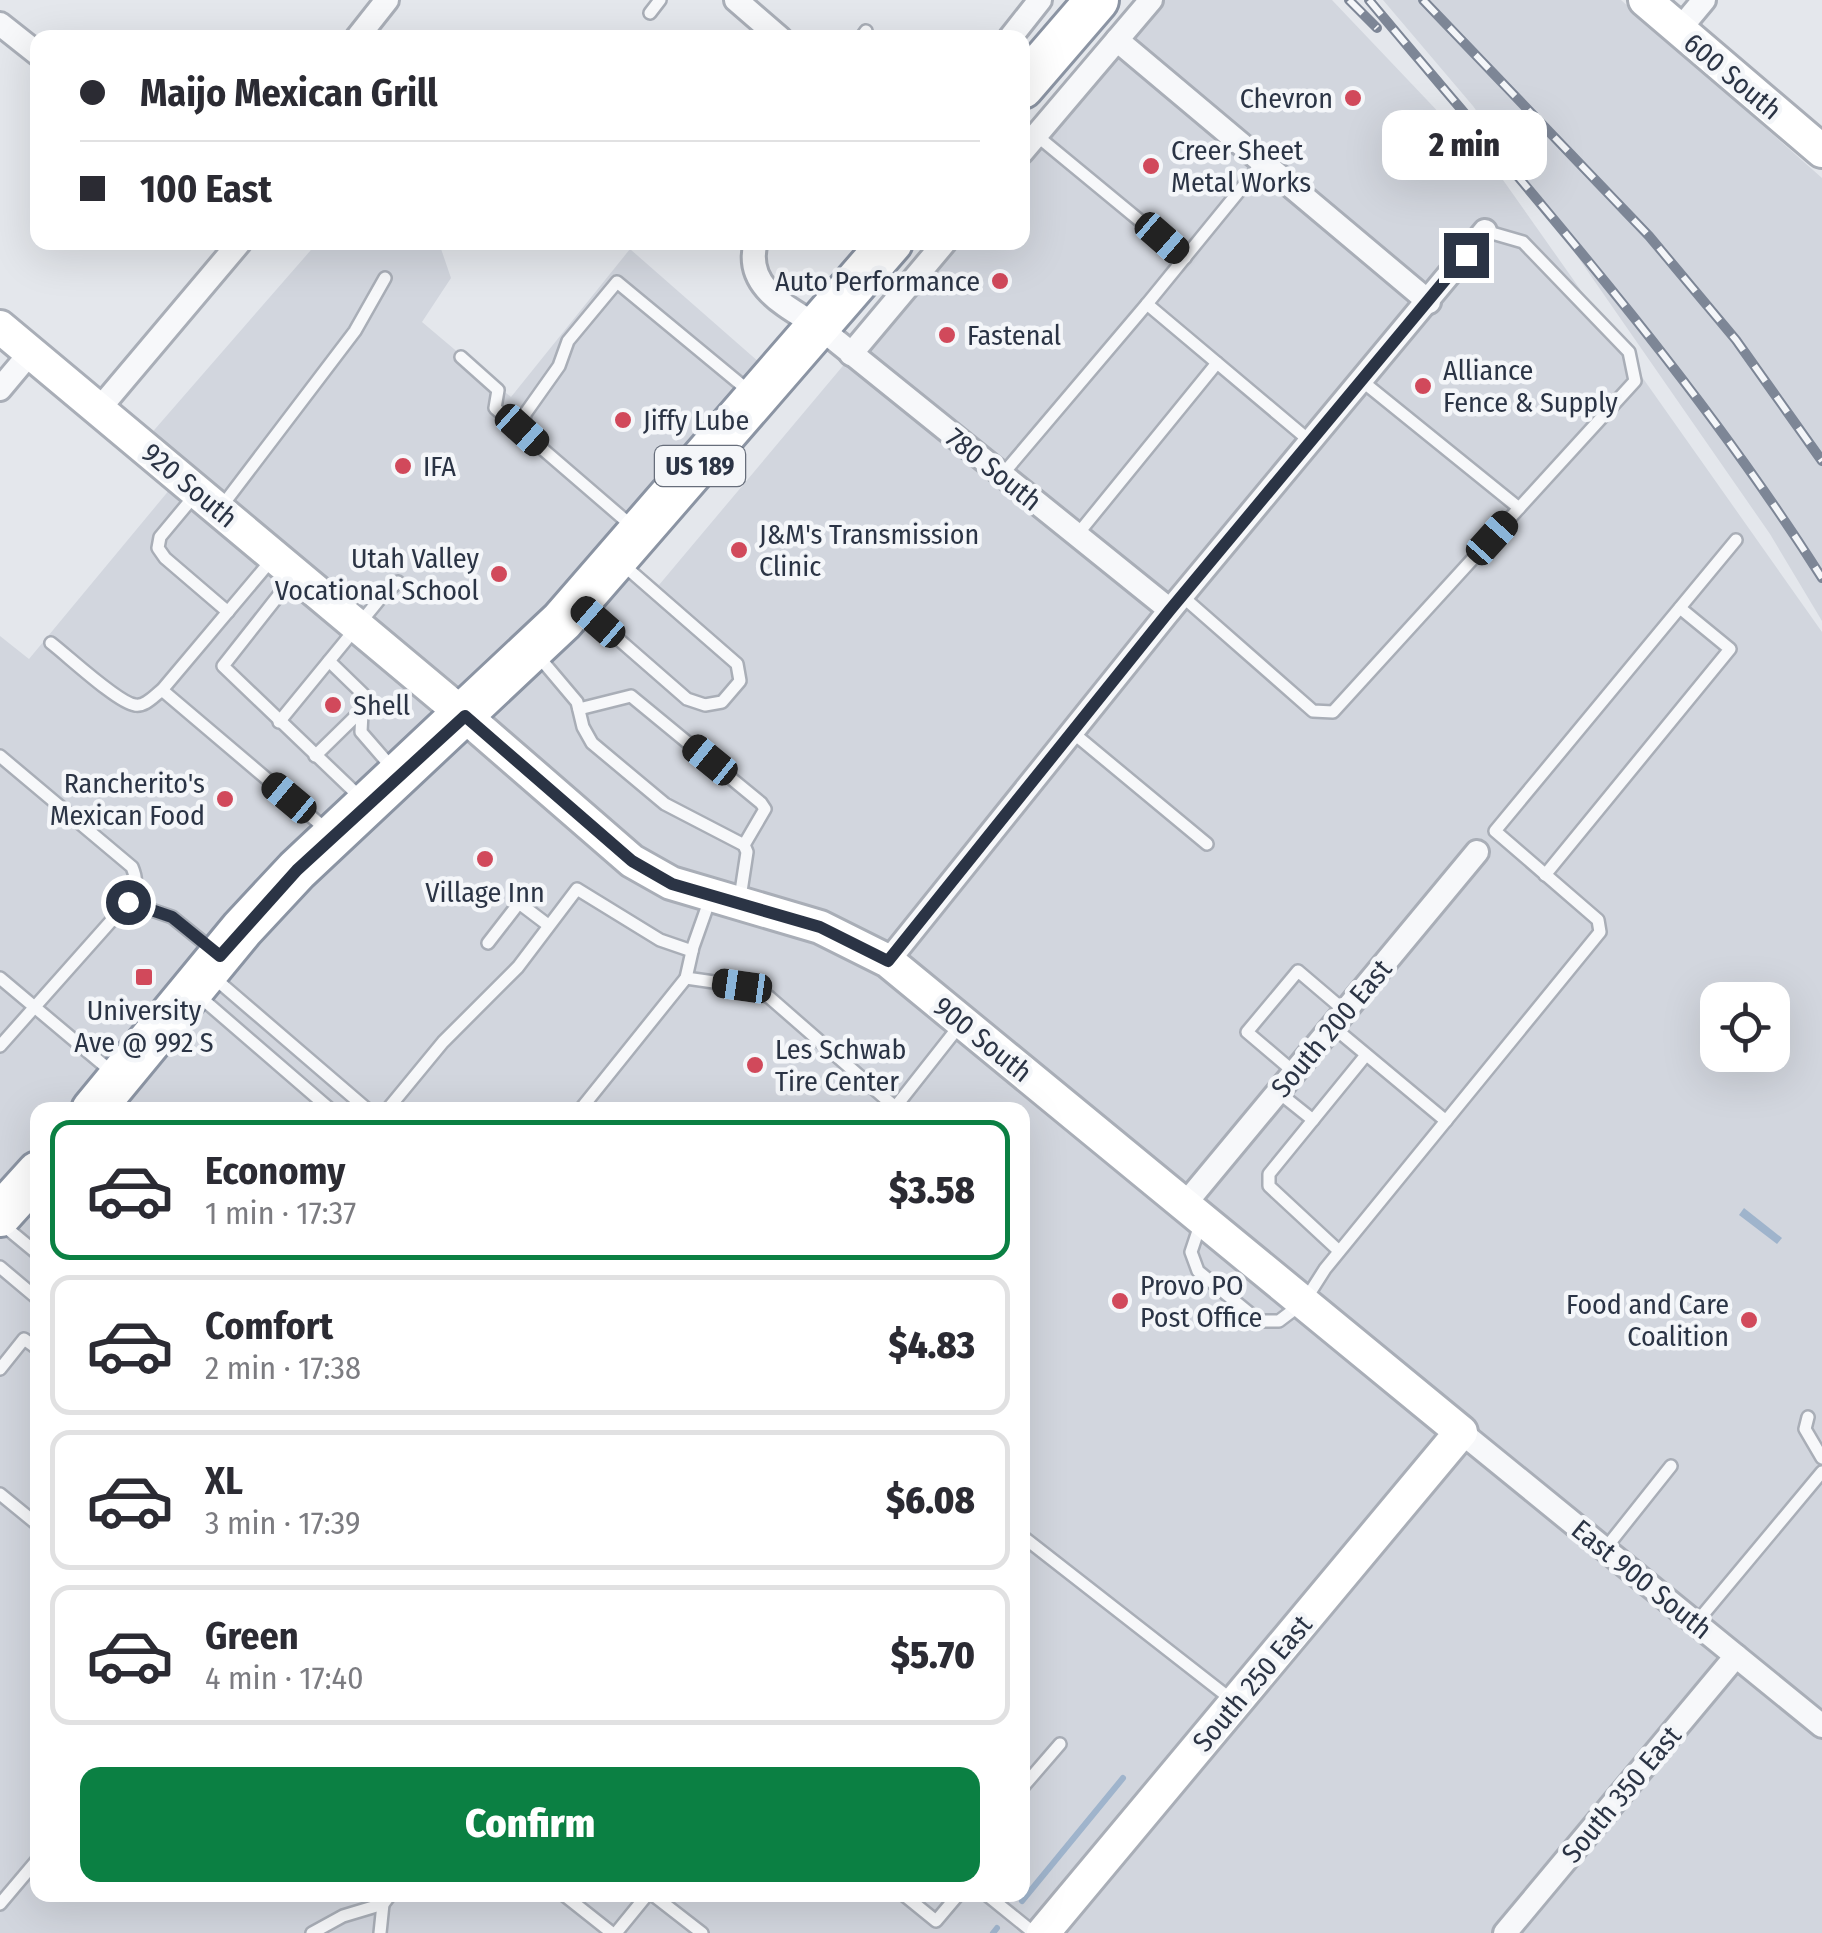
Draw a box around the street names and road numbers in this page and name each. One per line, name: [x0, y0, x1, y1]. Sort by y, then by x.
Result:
street label: 600 South: [1677, 26, 1788, 127]
street label: 780 South: [939, 421, 1048, 518]
street label: 920 South: [135, 436, 244, 535]
road number: US 189: [655, 446, 745, 486]
street label: South 200 East: [1264, 952, 1399, 1104]
street label: 900 South: [927, 990, 1038, 1089]
street label: East 900 South: [1565, 1513, 1718, 1646]
street label: South 250 East: [1186, 1608, 1319, 1758]
street label: South 350 East: [1555, 1719, 1689, 1869]

